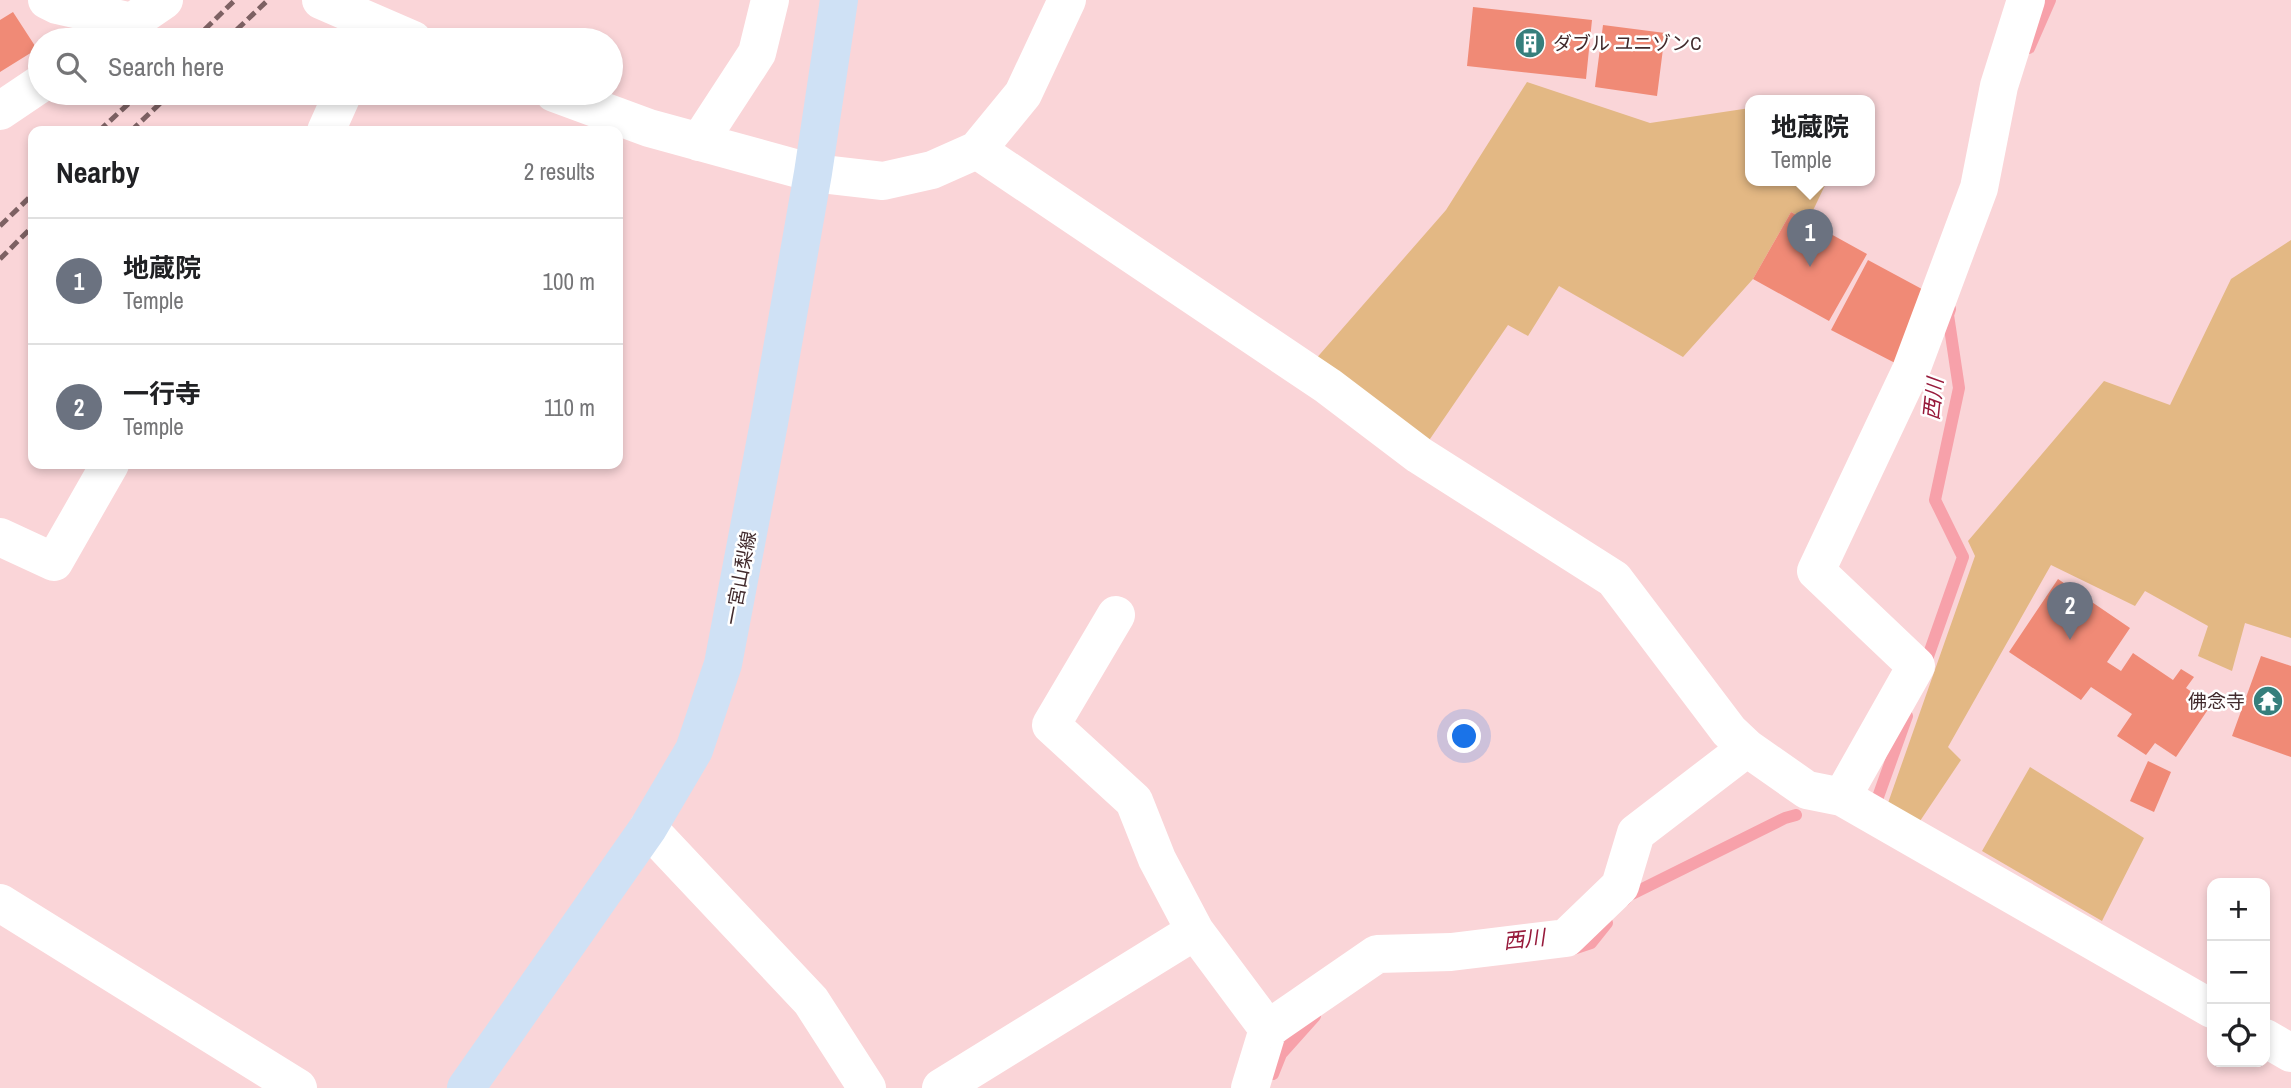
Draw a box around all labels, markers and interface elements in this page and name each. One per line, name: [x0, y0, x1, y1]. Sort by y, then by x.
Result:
building icon: ダブル ユニゾンC: [1513, 26, 1547, 60]
search box: [28, 28, 623, 105]
place label: ダブル ユニゾンC: [1553, 30, 1702, 56]
icon: search: [52, 48, 90, 86]
text: Search here: [108, 49, 224, 84]
popup: [1745, 95, 1875, 186]
text: 地蔵院: [1771, 109, 1849, 144]
text: Temple: [1771, 144, 1832, 175]
text: Nearby: [56, 152, 139, 192]
text: 2 results: [524, 156, 595, 187]
pin: 1: [1787, 209, 1833, 267]
text: 地蔵院: [123, 250, 201, 285]
text: 1: [74, 266, 84, 297]
text: 100 m: [543, 266, 595, 297]
text: Temple: [123, 285, 184, 316]
water label: 西川: [1916, 375, 1950, 421]
text: 一行寺: [123, 376, 201, 411]
text: 2: [74, 392, 84, 423]
text: 110 m: [544, 392, 595, 423]
text: Temple: [123, 411, 184, 442]
street label: 一宮山梨線: [718, 529, 762, 627]
pin: 2: [2047, 582, 2093, 640]
temple icon: 佛念寺: [2251, 684, 2285, 718]
place label: 佛念寺: [2188, 688, 2245, 714]
your location: [1447, 719, 1481, 753]
map controls: [2207, 878, 2270, 1067]
button: +: [2207, 878, 2270, 941]
water label: 西川: [1502, 922, 1548, 956]
button: −: [2207, 941, 2270, 1004]
button: locate: [2207, 1004, 2270, 1067]

